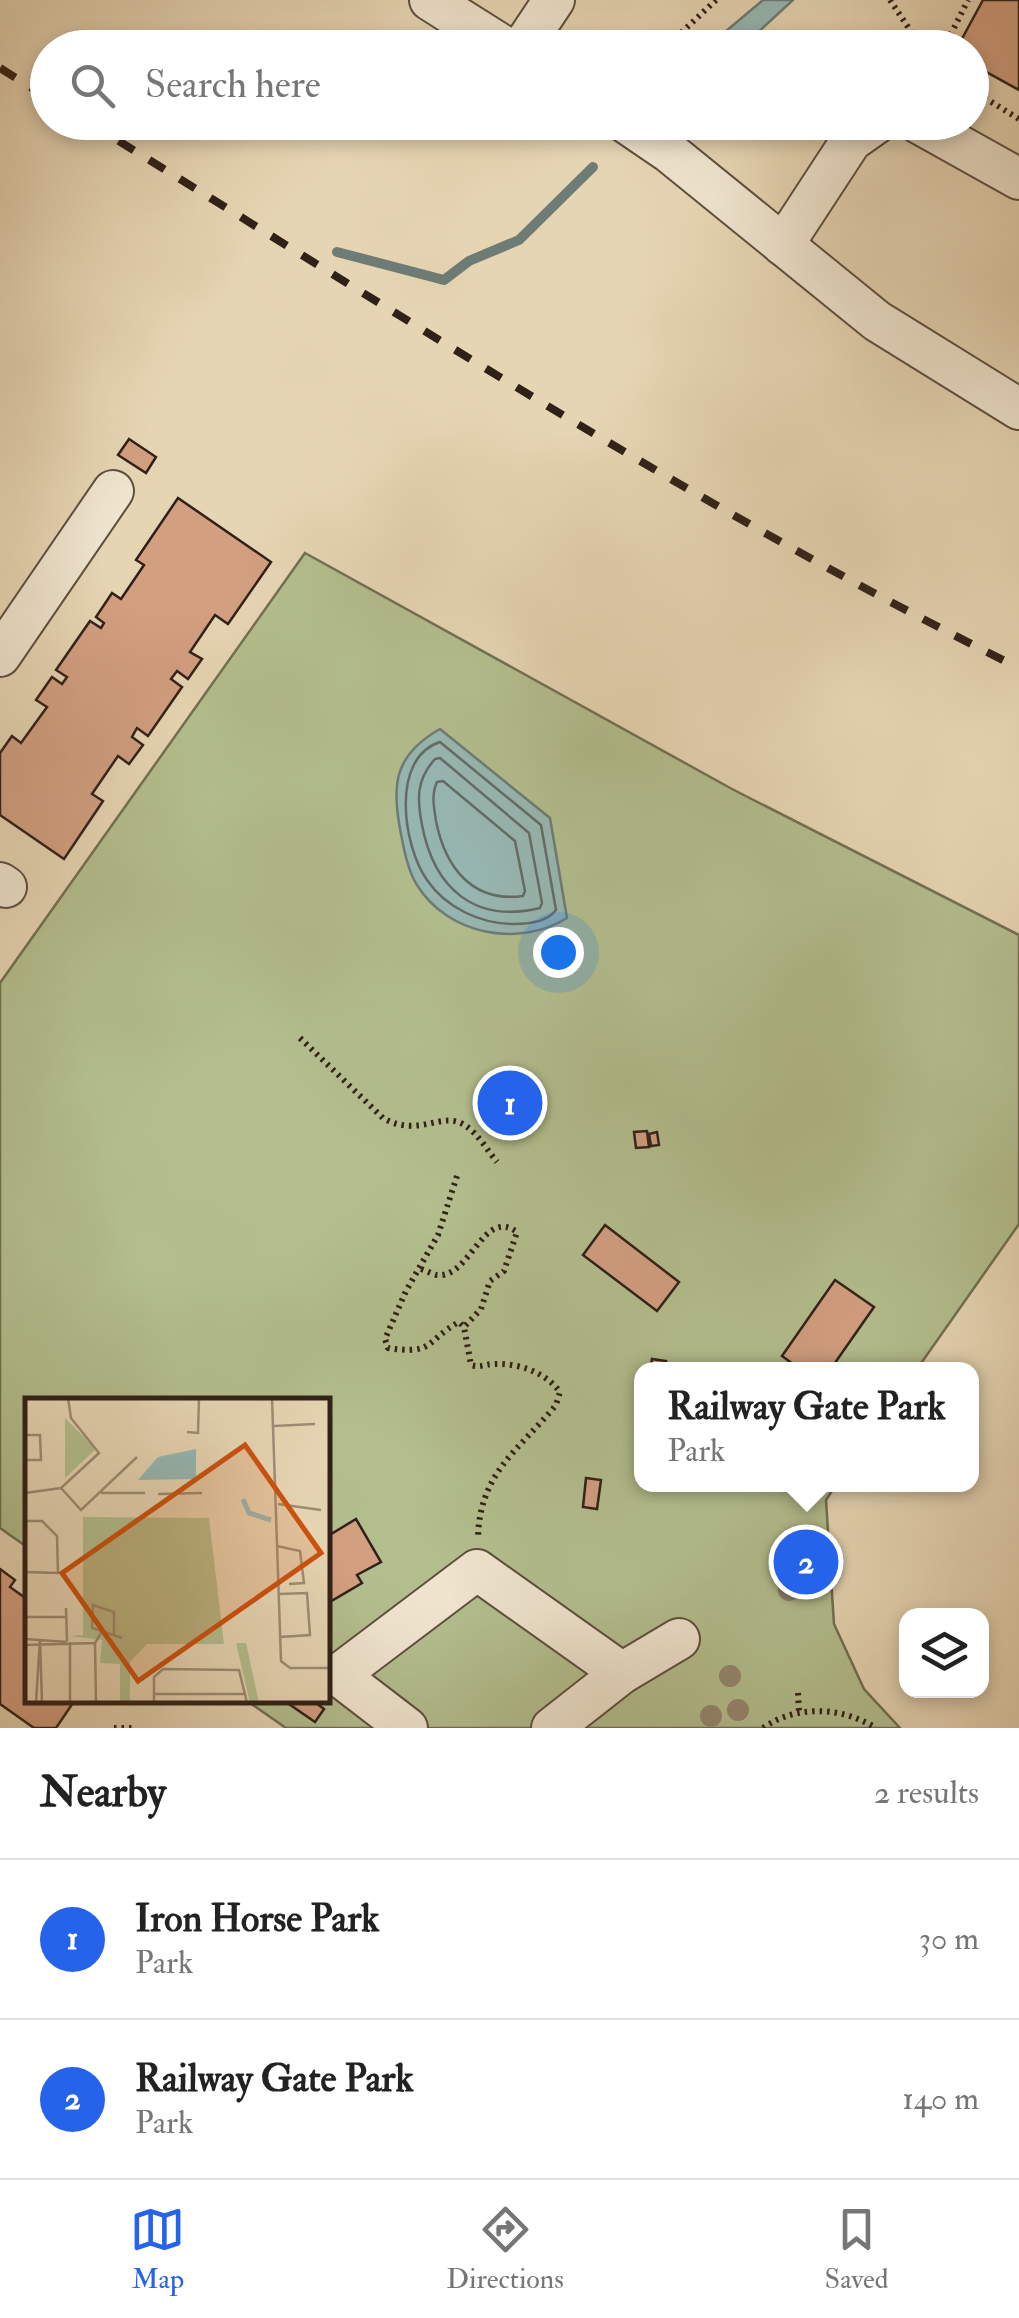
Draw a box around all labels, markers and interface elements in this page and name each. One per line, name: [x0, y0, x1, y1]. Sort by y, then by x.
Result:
search box: [30, 30, 989, 140]
icon: search: [65, 58, 120, 113]
text: Search here: [145, 61, 321, 109]
your location: [533, 927, 584, 978]
pin: 1: [478, 1066, 542, 1140]
popup: [634, 1362, 979, 1492]
text: Railway Gate Park: [667, 1383, 946, 1431]
inset map: [25, 1398, 330, 1703]
text: Park: [667, 1431, 725, 1471]
pin: 2: [774, 1524, 838, 1600]
map controls: [899, 1608, 989, 1698]
button: layers: [899, 1608, 989, 1698]
text: Nearby: [40, 1767, 166, 1819]
text: 2 results: [874, 1773, 979, 1813]
text: Iron Horse Park: [135, 1895, 379, 1943]
text: 1: [67, 1919, 78, 1959]
text: 30 m: [919, 1919, 979, 1959]
text: Park: [135, 1943, 193, 1983]
text: Railway Gate Park: [135, 2055, 414, 2103]
text: 2: [64, 2079, 81, 2119]
text: 140 m: [902, 2079, 979, 2119]
text: Park: [135, 2103, 193, 2143]
tab: Map: [130, 2202, 185, 2297]
tab: Directions: [446, 2202, 564, 2297]
tab: Saved: [825, 2202, 889, 2297]

